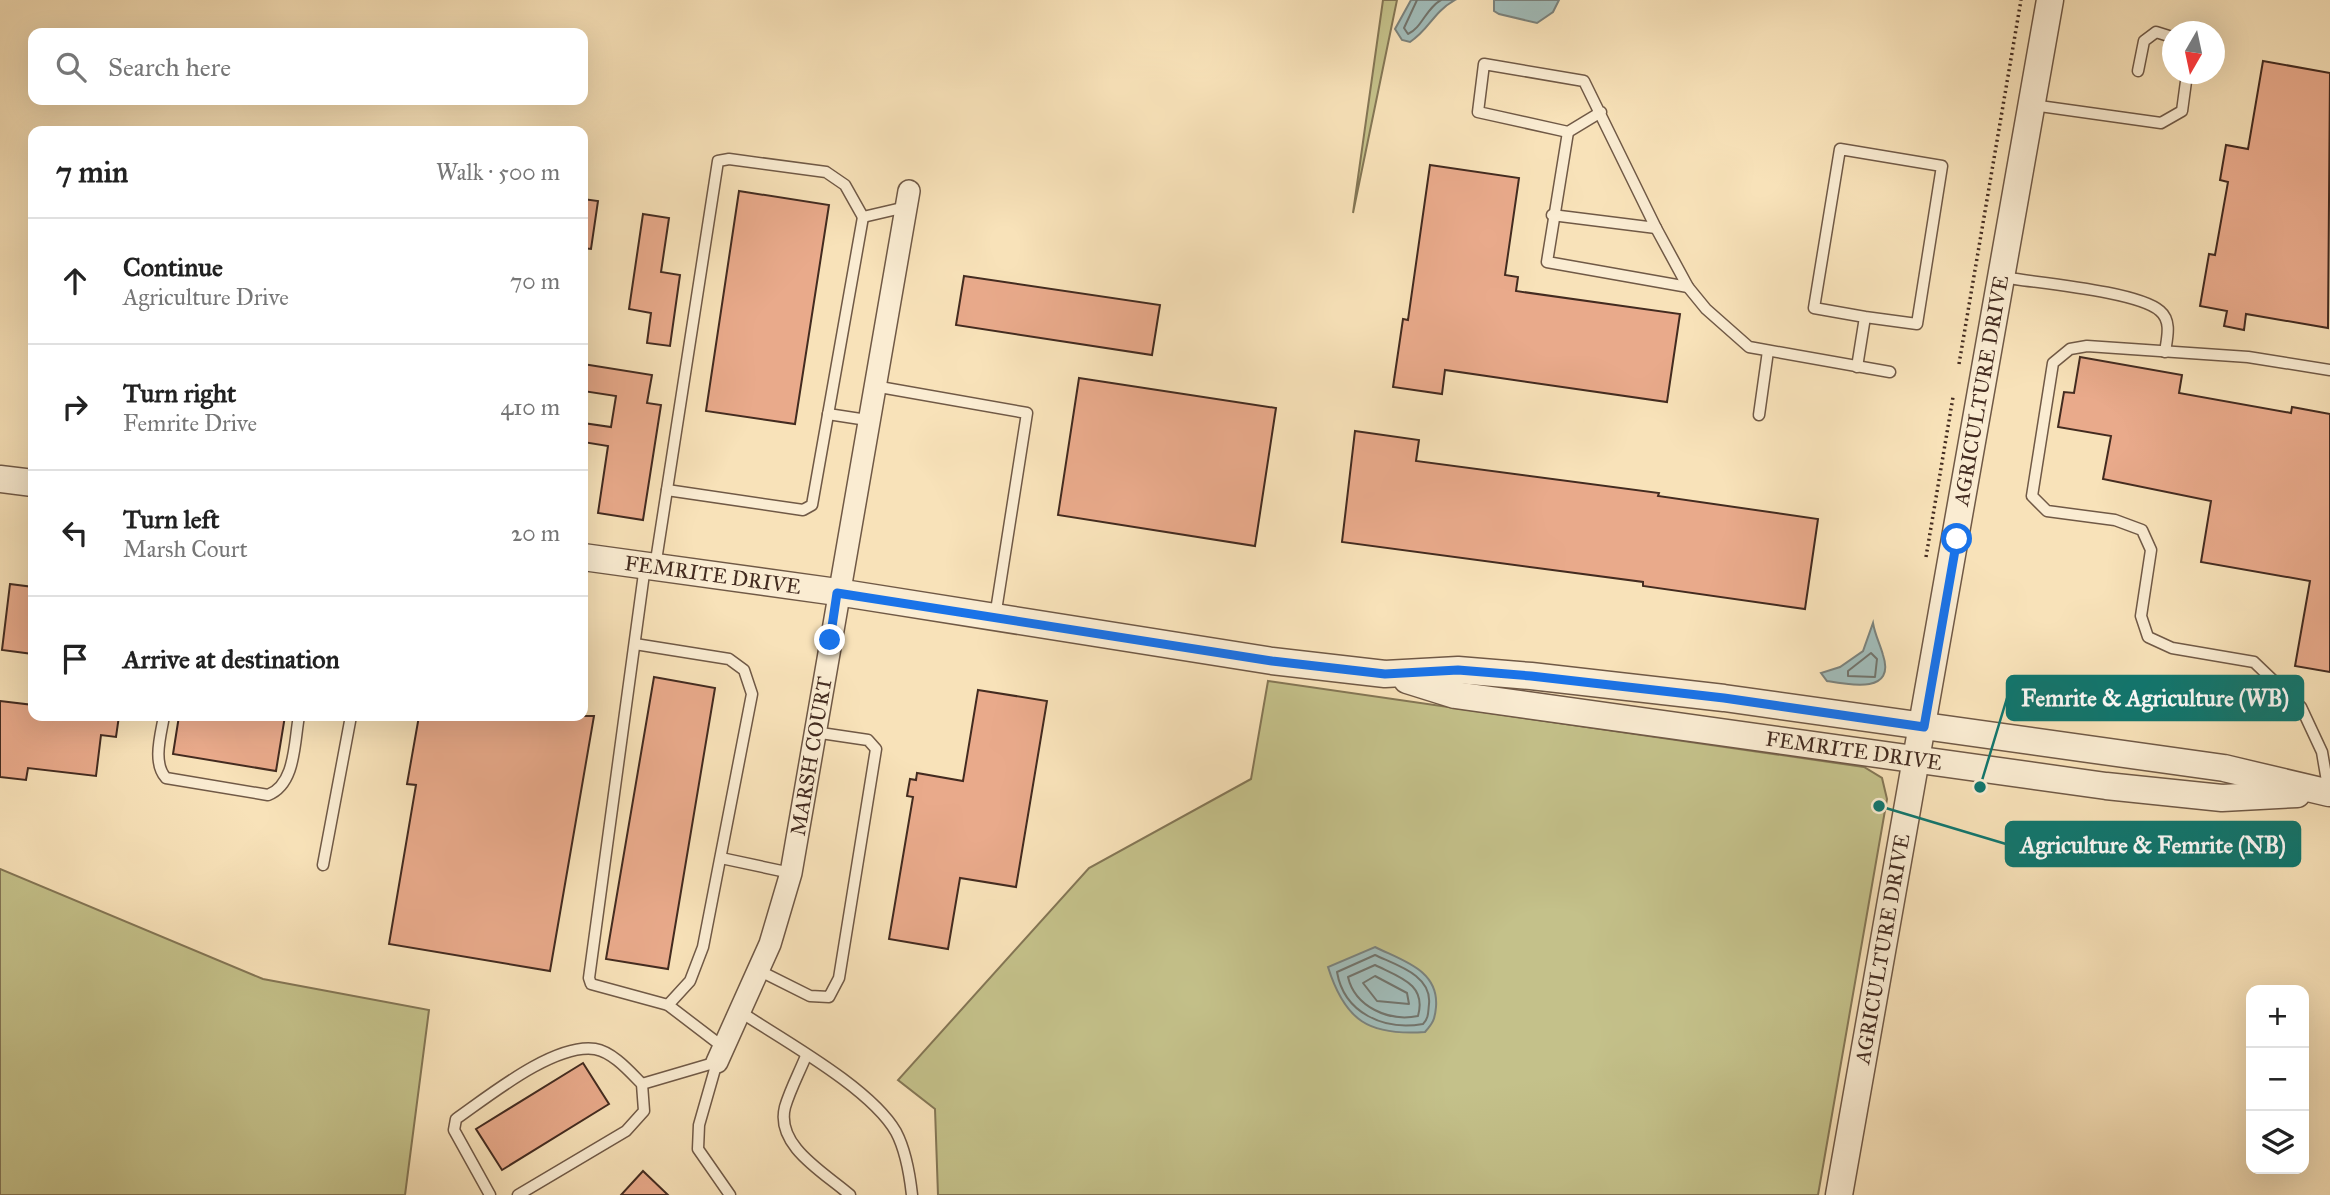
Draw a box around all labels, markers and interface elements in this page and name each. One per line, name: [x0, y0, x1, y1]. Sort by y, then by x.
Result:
north arrow: [2162, 21, 2225, 84]
search box: [28, 28, 588, 105]
icon: search: [52, 48, 90, 86]
text: Search here: [108, 51, 231, 83]
text: 7 min: [56, 154, 128, 190]
text: Walk · 500 m: [436, 158, 560, 186]
text: Continue: [123, 251, 223, 283]
icon: ahead: [56, 262, 94, 300]
text: 70 m: [510, 267, 560, 295]
street label: AGRICULTURE DRIVE: [1948, 273, 2014, 509]
text: Agriculture Drive: [123, 283, 289, 311]
text: Turn right: [123, 377, 236, 409]
icon: right: [56, 388, 94, 426]
text: 410 m: [501, 393, 560, 421]
text: Femrite Drive: [123, 409, 257, 437]
text: Turn left: [123, 503, 219, 535]
icon: left: [56, 514, 94, 552]
text: 20 m: [511, 519, 560, 547]
route start: [1941, 523, 1972, 554]
text: Marsh Court: [123, 535, 248, 563]
street label: FEMRITE DRIVE: [623, 550, 803, 600]
route end: [814, 624, 845, 655]
icon: arrive: [56, 640, 94, 678]
text: Arrive at destination: [123, 643, 340, 675]
street label: MARSH COURT: [785, 675, 838, 838]
callout: Femrite & Agriculture (WB): [2007, 676, 2303, 720]
text: Femrite & Agriculture (WB): [2021, 684, 2289, 713]
street label: FEMRITE DRIVE: [1764, 726, 1944, 776]
callout: Agriculture & Femrite (NB): [2006, 822, 2300, 866]
text: Agriculture & Femrite (NB): [2018, 831, 2286, 860]
street label: AGRICULTURE DRIVE: [1849, 832, 1916, 1067]
map controls: [2246, 985, 2309, 1174]
button: +: [2246, 985, 2309, 1048]
button: −: [2246, 1048, 2309, 1111]
button: layers: [2246, 1111, 2309, 1174]

